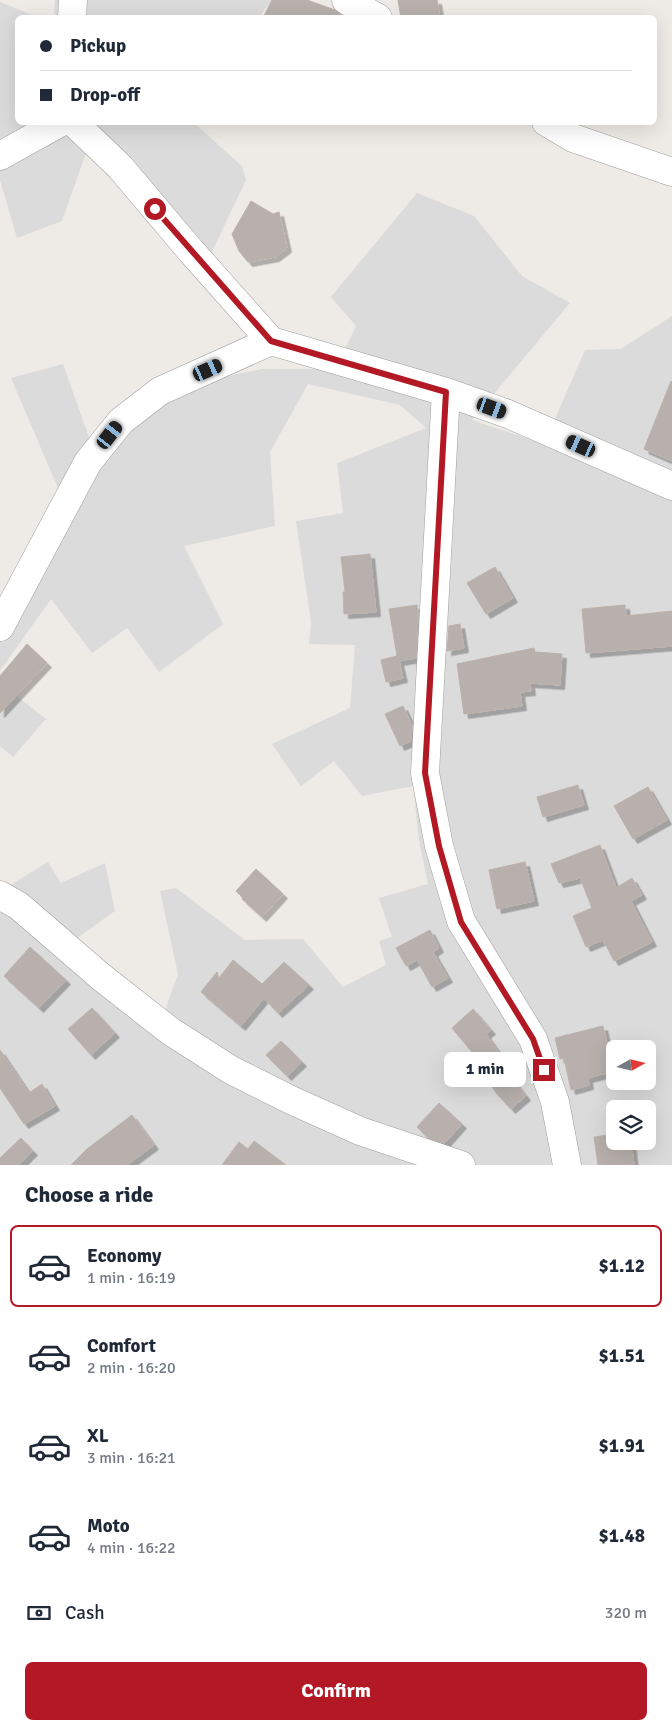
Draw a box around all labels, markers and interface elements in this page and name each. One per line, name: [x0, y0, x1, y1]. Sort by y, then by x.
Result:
text: Pickup: [70, 34, 126, 58]
text: Drop-off: [70, 83, 140, 107]
route start: [144, 198, 166, 220]
car: [191, 357, 224, 383]
car: [475, 396, 508, 420]
car: [94, 419, 125, 451]
car: [564, 433, 597, 459]
north arrow: [606, 1040, 656, 1090]
map controls: [606, 1040, 656, 1150]
callout: 1 min: [444, 1052, 526, 1088]
text: 1 min: [466, 1059, 504, 1079]
route end: [533, 1059, 555, 1081]
button: layers: [606, 1100, 656, 1150]
text: Choose a ride: [25, 1181, 153, 1208]
icon: car: [27, 1244, 72, 1289]
text: Economy: [87, 1244, 161, 1268]
text: $1.12: [599, 1254, 645, 1278]
text: 1 min · 16:19: [87, 1268, 176, 1288]
icon: car: [27, 1334, 72, 1379]
text: Comfort: [87, 1334, 156, 1358]
text: $1.51: [599, 1344, 645, 1368]
text: 2 min · 16:20: [87, 1358, 176, 1378]
icon: car: [27, 1424, 72, 1469]
text: XL: [87, 1424, 109, 1448]
text: $1.91: [599, 1434, 645, 1458]
text: 3 min · 16:21: [87, 1448, 176, 1468]
icon: car: [27, 1514, 72, 1559]
text: Moto: [87, 1514, 130, 1538]
text: $1.48: [599, 1524, 645, 1548]
text: 4 min · 16:22: [87, 1538, 176, 1558]
icon: cash: [25, 1599, 53, 1627]
text: Cash: [65, 1601, 105, 1625]
text: 320 m: [605, 1603, 647, 1623]
button: Confirm: [25, 1662, 647, 1720]

